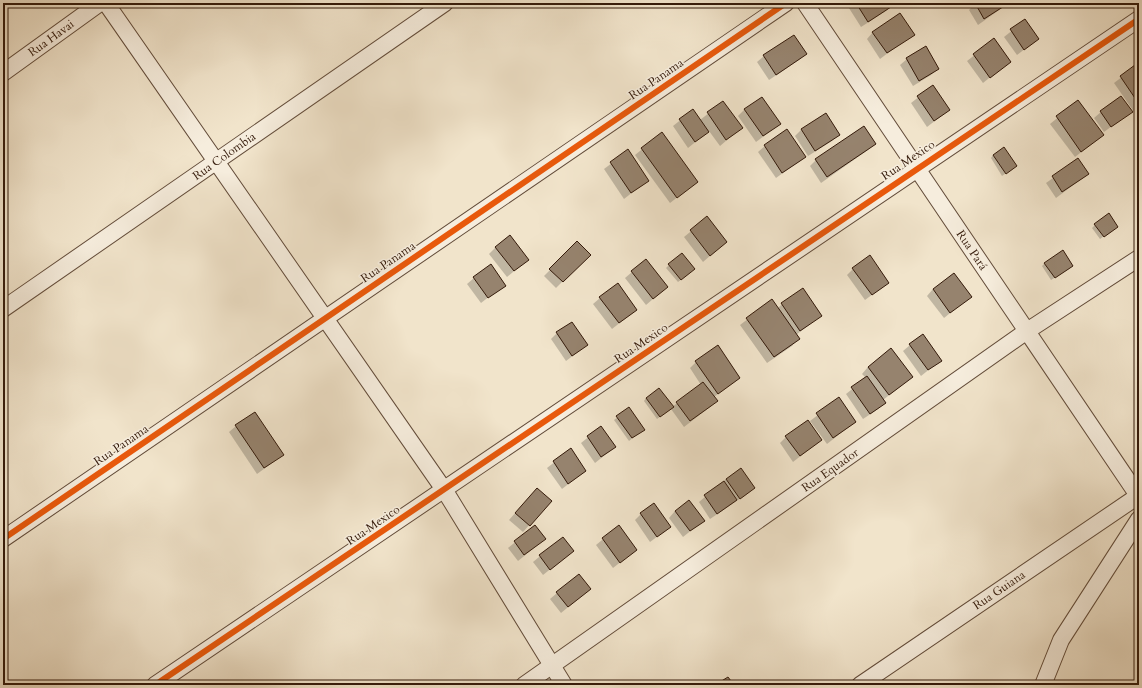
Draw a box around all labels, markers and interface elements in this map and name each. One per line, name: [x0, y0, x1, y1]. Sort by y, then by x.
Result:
street label: Rua Havai: [25, 16, 78, 60]
street label: Rua Panama: [625, 54, 687, 103]
street label: Rua Colombia: [189, 128, 259, 184]
street label: Rua Mexico: [878, 136, 938, 184]
street label: Rua Pará: [953, 227, 992, 274]
street label: Rua Panama: [357, 237, 419, 286]
street label: Rua Mexico: [611, 319, 671, 367]
street label: Rua Panama: [90, 420, 152, 469]
street label: Rua Equador: [798, 444, 862, 496]
street label: Rua Mexico: [343, 501, 403, 549]
street label: Rua Guiana: [970, 566, 1029, 613]

